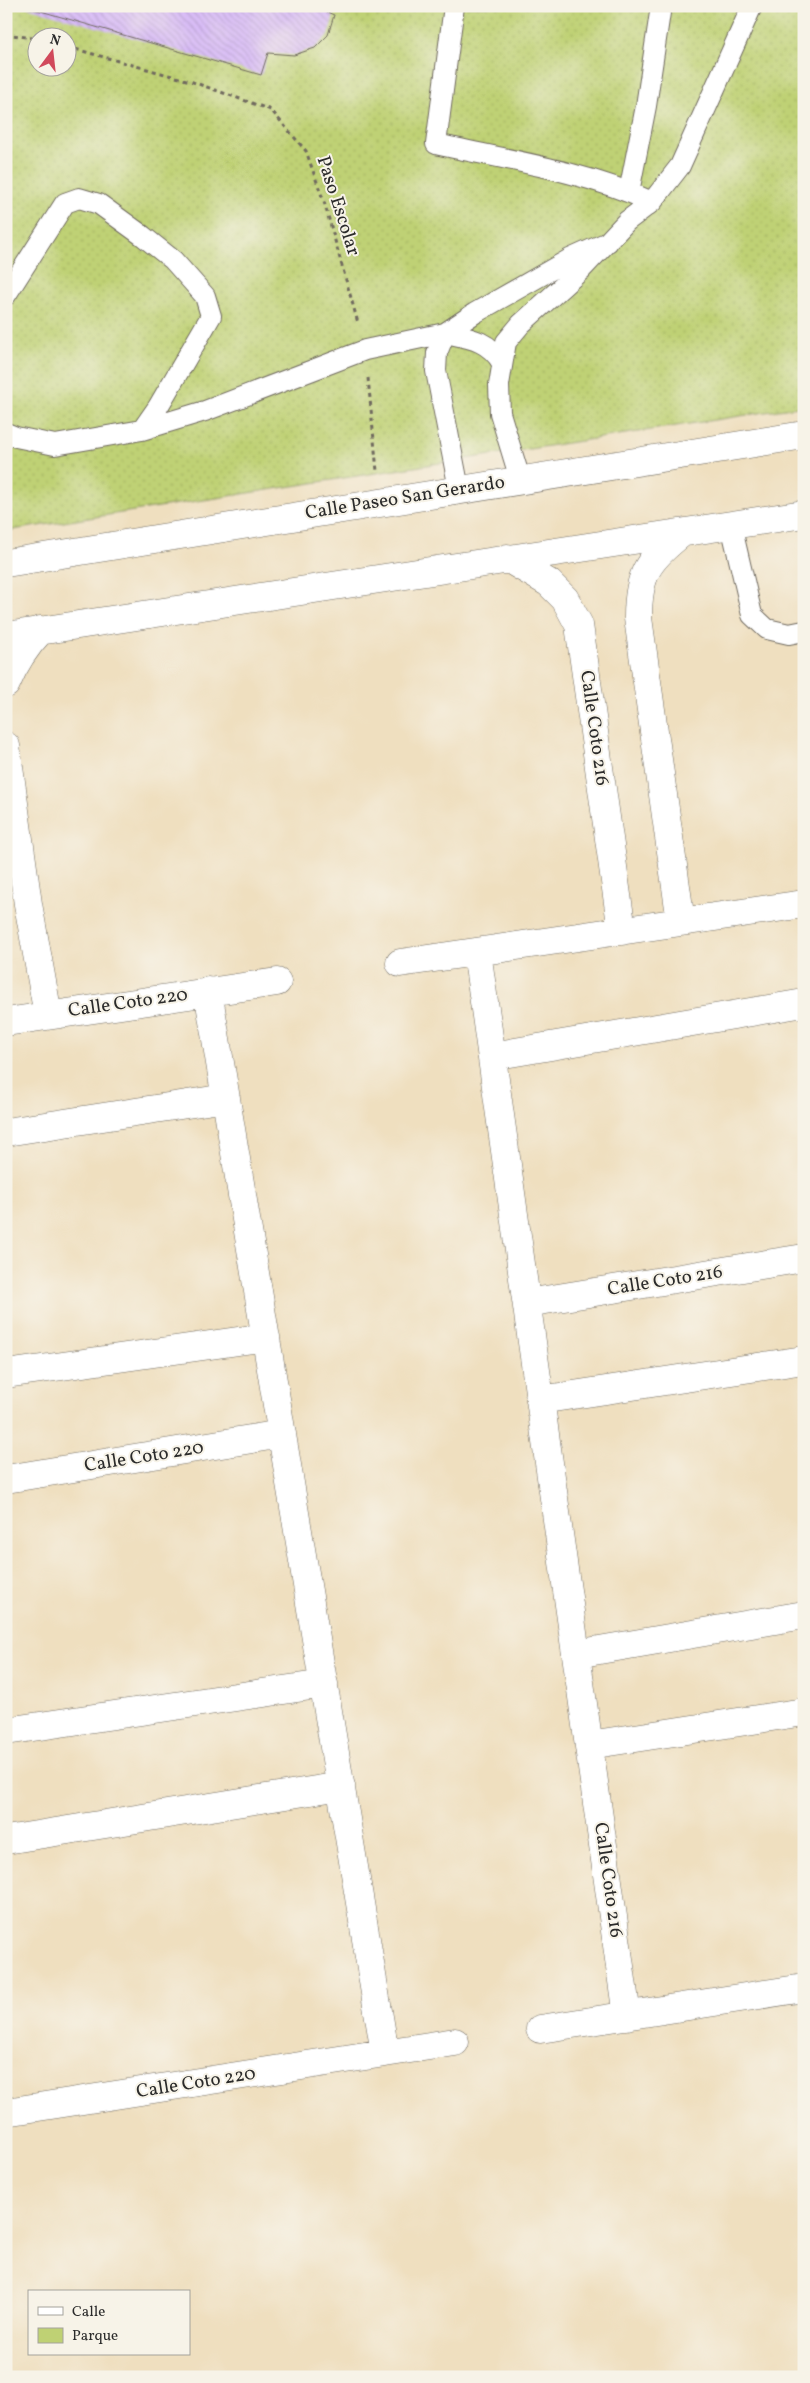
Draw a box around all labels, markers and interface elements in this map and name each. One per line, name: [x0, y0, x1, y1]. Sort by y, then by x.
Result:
north arrow: [28, 28, 78, 78]
text: N: [48, 30, 62, 51]
street label: Paso Escolar: [310, 153, 366, 259]
street label: Calle Paseo San Gerardo: [303, 469, 507, 527]
street label: Calle Coto 216: [573, 669, 615, 787]
street label: Calle Coto 220: [66, 982, 190, 1024]
street label: Calle Coto 216: [606, 1259, 724, 1303]
street label: Calle Coto 220: [82, 1435, 206, 1479]
street label: Calle Coto 216: [587, 1821, 629, 1939]
street label: Calle Coto 220: [134, 2061, 258, 2105]
legend: [28, 2290, 190, 2356]
text: Calle: [72, 2302, 105, 2323]
text: Parque: [72, 2326, 118, 2347]

